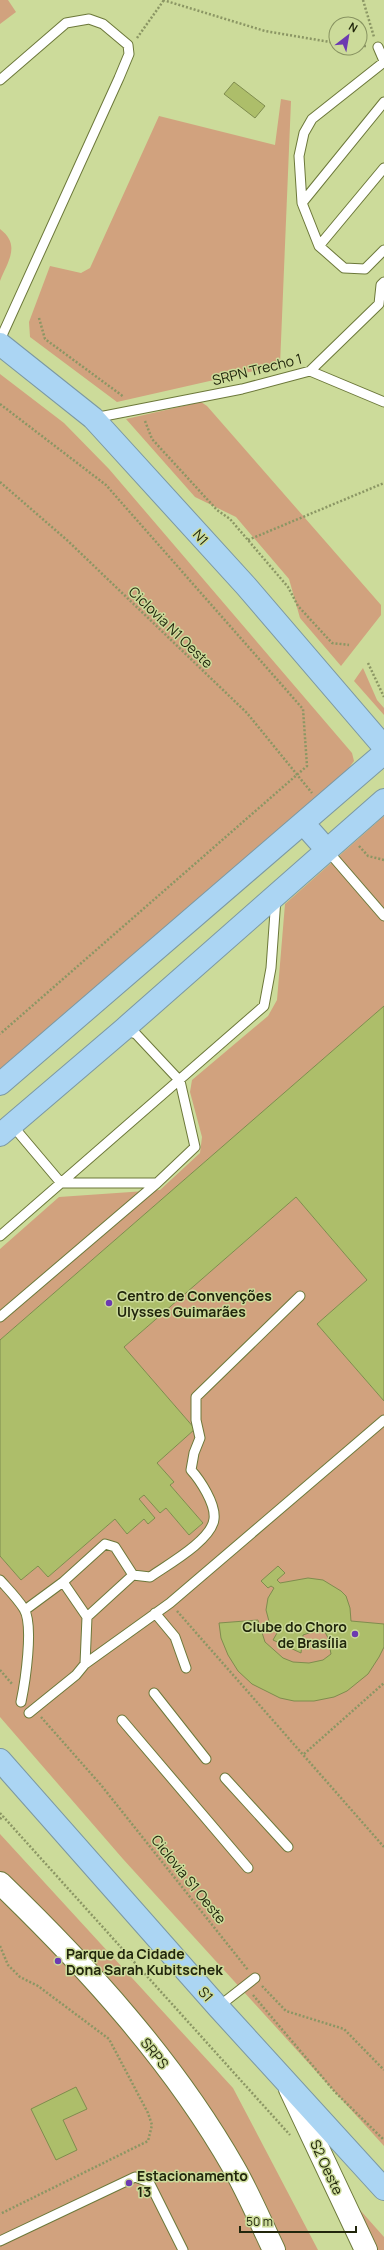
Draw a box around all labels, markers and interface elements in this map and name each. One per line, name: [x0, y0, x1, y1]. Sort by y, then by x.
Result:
north arrow: [328, 16, 368, 56]
text: N: [346, 19, 361, 36]
street label: SRPN Trecho 1: [210, 349, 304, 389]
street label: N1: [189, 525, 213, 549]
street label: Ciclovia N1 Oeste: [125, 582, 217, 672]
place label: Centro de Convenções Ulysses Guimarães: [117, 1286, 272, 1321]
marker: Centro de Convenções Ulysses Guimarães: [104, 1298, 114, 1308]
place label: Clube do Choro de Brasília: [242, 1617, 347, 1652]
marker: Clube do Choro de Brasília: [350, 1629, 360, 1639]
street label: Ciclovia S1 Oeste: [147, 1831, 231, 1927]
place label: Parque da Cidade Dona Sarah Kubitschek: [66, 1944, 223, 1979]
marker: Parque da Cidade Dona Sarah Kubitschek: [53, 1956, 63, 1966]
street label: S1: [194, 1982, 218, 2006]
street label: SRPS: [137, 2034, 173, 2073]
street label: S2 Oeste: [306, 2136, 348, 2198]
place label: Estacionamento 13: [137, 2166, 248, 2201]
marker: Estacionamento 13: [124, 2178, 134, 2188]
scale bar: [240, 2208, 356, 2234]
text: 50 m: [246, 2213, 273, 2230]

